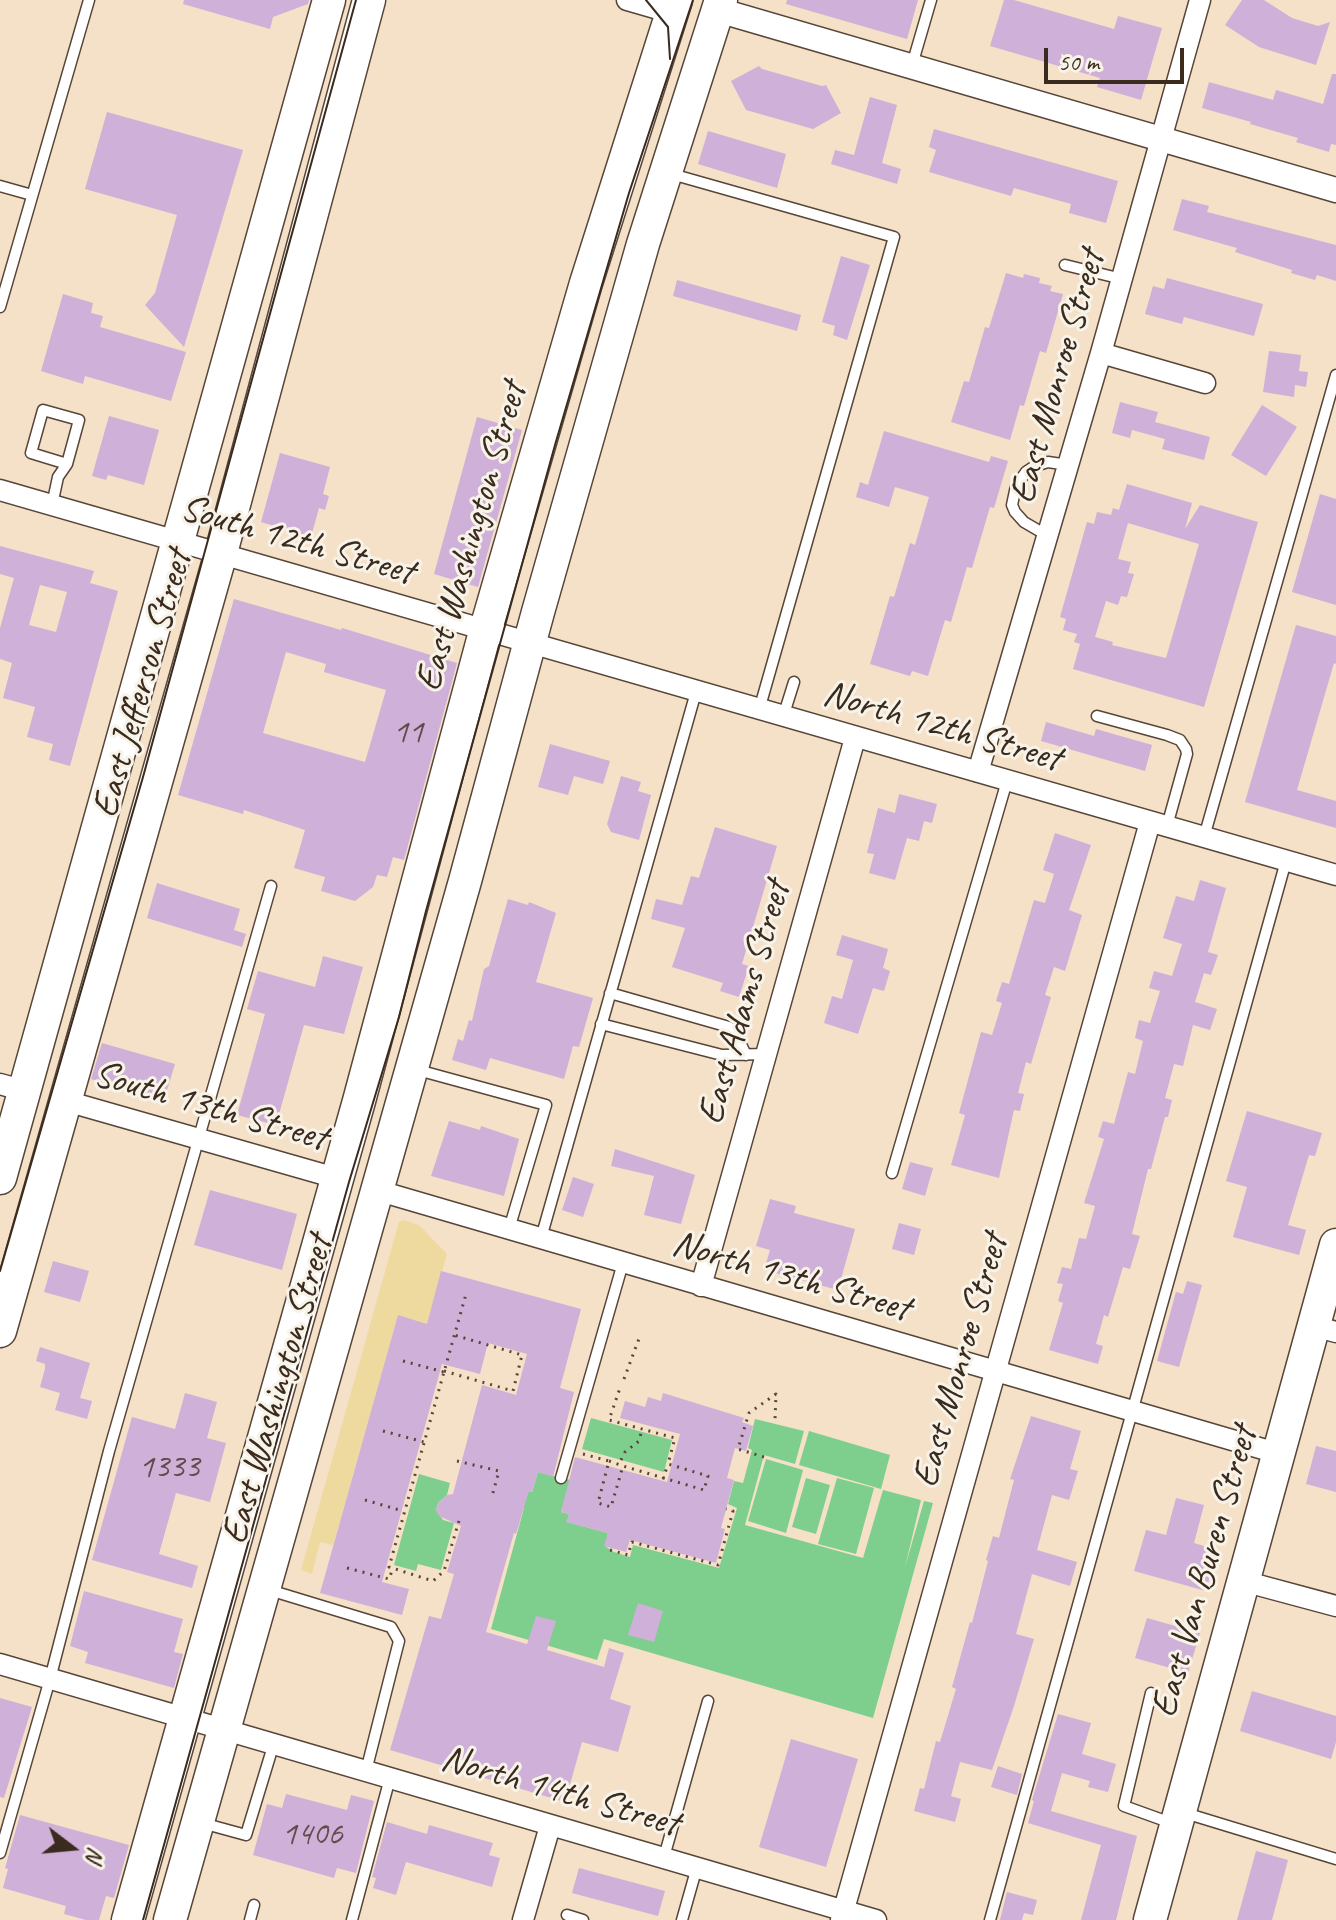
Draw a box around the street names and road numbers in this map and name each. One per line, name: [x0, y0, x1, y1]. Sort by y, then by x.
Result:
street label: East Monroe Street: [1000, 245, 1116, 509]
street label: East Washington Street: [406, 378, 538, 696]
street label: South 12th Street: [175, 486, 419, 596]
street label: East Jefferson Street: [83, 545, 203, 823]
street label: North 12th Street: [818, 671, 1066, 783]
street label: East Adams Street: [689, 876, 801, 1130]
street label: South 13th Street: [88, 1052, 332, 1162]
street label: North 13th Street: [667, 1221, 915, 1333]
street label: East Monroe Street: [903, 1229, 1019, 1493]
street label: East Washington Street: [212, 1231, 344, 1549]
street label: East Van Buren Street: [1142, 1422, 1268, 1722]
street label: North 14th Street: [436, 1736, 684, 1848]

